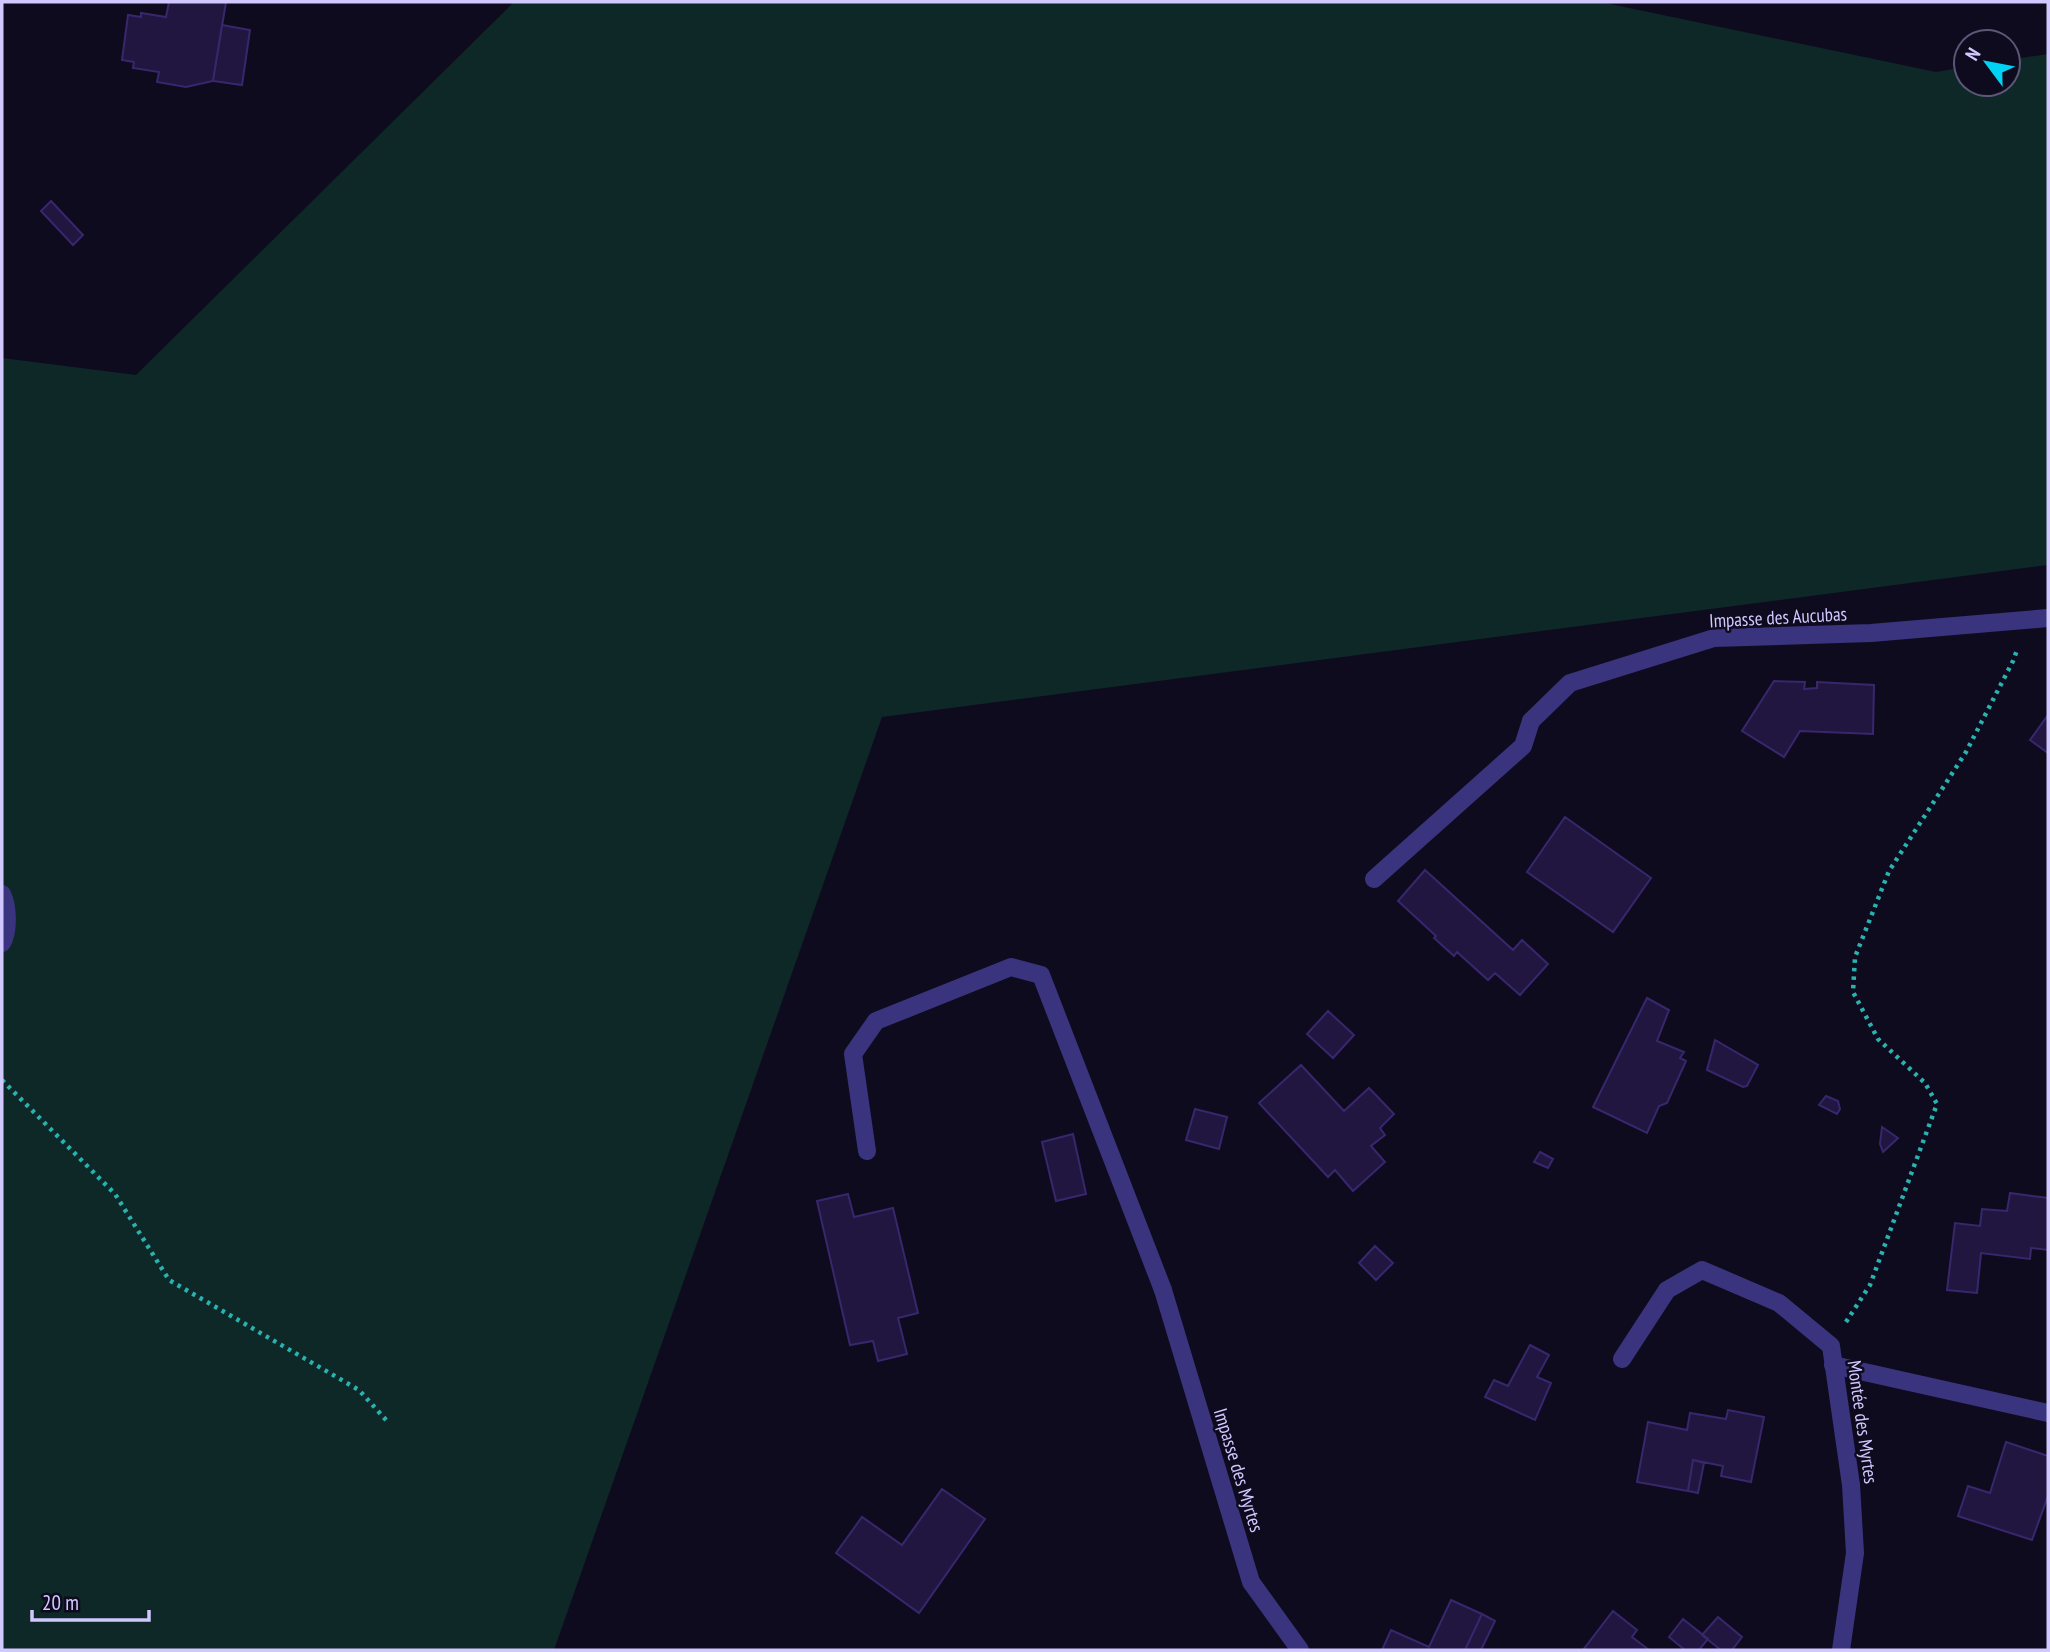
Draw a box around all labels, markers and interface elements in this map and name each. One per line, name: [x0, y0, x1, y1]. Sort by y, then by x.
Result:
north arrow: [1952, 28, 2022, 98]
text: N: [1960, 43, 1985, 65]
street label: Impasse des Aucubas: [1709, 601, 1847, 633]
street label: Montée des Myrtes: [1842, 1359, 1884, 1485]
street label: Impasse des Myrtes: [1209, 1405, 1269, 1535]
scale bar: [32, 1578, 149, 1622]
text: 20 m: [42, 1589, 79, 1616]

